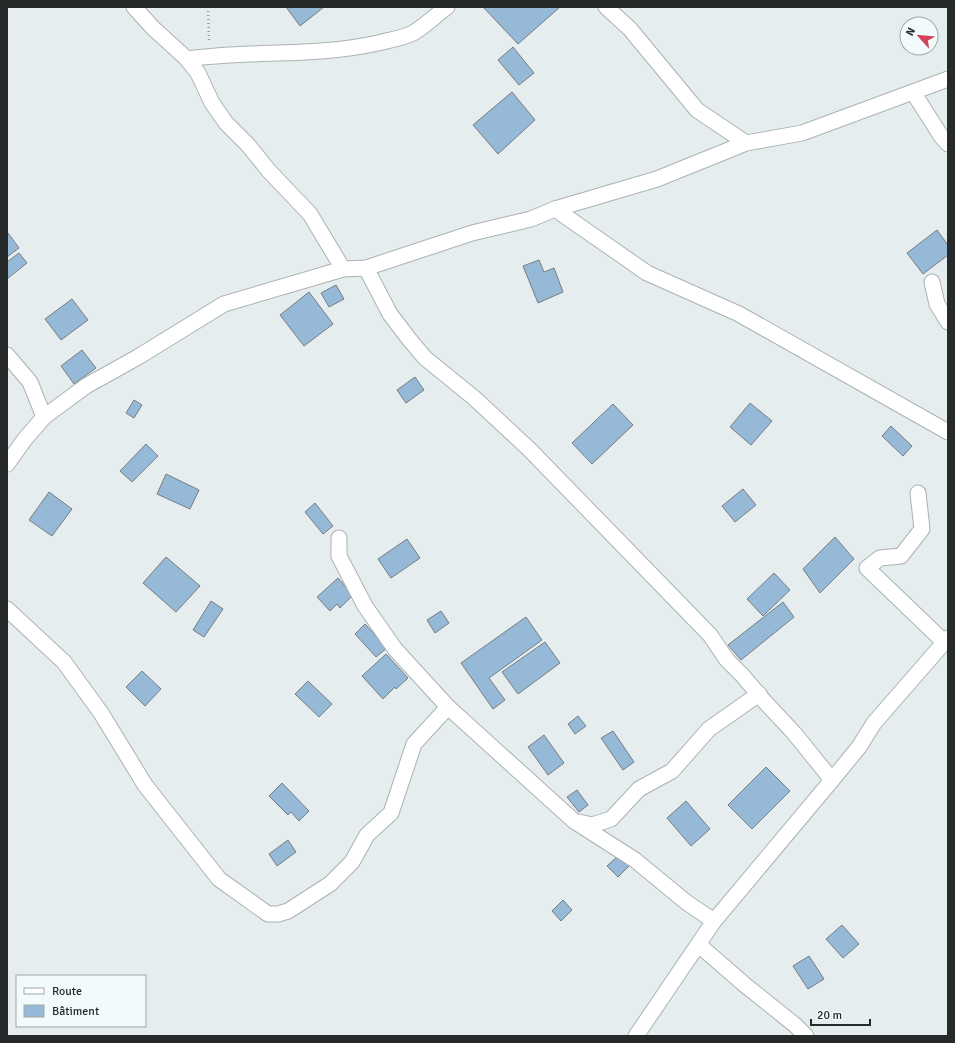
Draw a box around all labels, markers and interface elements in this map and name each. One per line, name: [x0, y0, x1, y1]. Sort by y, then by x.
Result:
north arrow: [899, 16, 939, 56]
text: N: [903, 25, 918, 38]
legend: [16, 975, 146, 1027]
text: Route: [52, 984, 82, 999]
scale bar: [811, 1001, 870, 1027]
text: Bâtiment: [52, 1004, 99, 1019]
text: 20 m: [817, 1008, 842, 1023]

